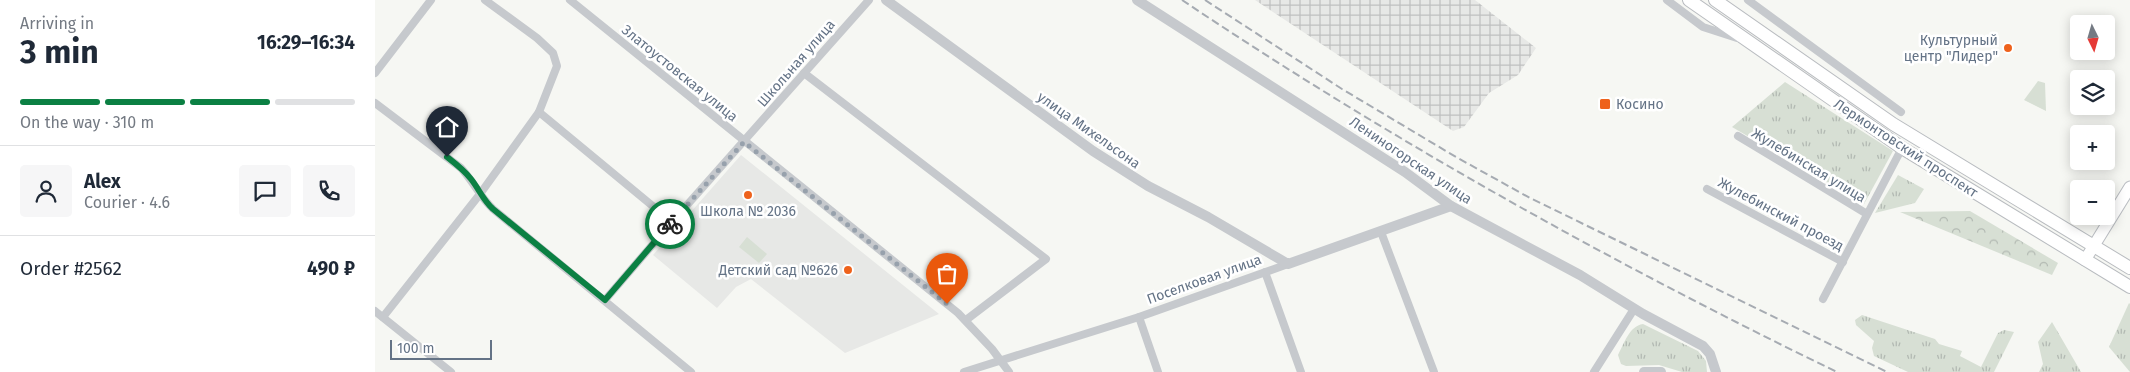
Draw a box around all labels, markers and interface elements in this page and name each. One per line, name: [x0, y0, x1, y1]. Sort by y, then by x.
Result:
text: Arriving in: [20, 14, 94, 33]
north arrow: [2070, 15, 2115, 60]
map controls: [2070, 15, 2115, 225]
street label: Школьная улица: [754, 16, 839, 110]
street label: Златоустовская улица: [618, 21, 741, 125]
text: 16:29–16:34: [257, 31, 355, 54]
place label: Культурный центр "Лидер": [1904, 32, 1998, 65]
text: 3 min: [20, 33, 99, 71]
marker: Культурный центр "Лидер": [2002, 42, 2014, 54]
button: layers: [2070, 70, 2115, 115]
street label: улица Михельсона: [1034, 88, 1144, 172]
street label: Лермонтовский проспект: [1830, 95, 1982, 202]
place label: Косино: [1616, 96, 1664, 113]
marker: Косино: [1598, 97, 1612, 111]
pin: [426, 106, 468, 157]
text: On the way · 310 m: [20, 113, 154, 132]
icon: home: [433, 113, 461, 141]
street label: Лениногорская улица: [1346, 113, 1475, 208]
street label: Жулебинская улица: [1748, 125, 1869, 206]
button: +: [2070, 125, 2115, 170]
button: person: [20, 165, 72, 217]
button: chat: [239, 165, 291, 217]
button: phone: [303, 165, 355, 217]
text: Alex: [84, 170, 121, 193]
street label: Жулебинский проезд: [1715, 174, 1847, 255]
button: −: [2070, 180, 2115, 225]
marker: Школа № 2036: [742, 189, 754, 201]
text: Courier · 4.6: [84, 193, 170, 212]
courier: [645, 199, 695, 249]
place label: Школа № 2036: [700, 203, 796, 220]
icon: bike: [656, 210, 684, 238]
street label: Поселковая улица: [1145, 251, 1264, 308]
pin: [926, 253, 968, 304]
text: Order #2562: [20, 257, 122, 280]
text: 490 ₽: [307, 257, 355, 280]
icon: bag: [933, 260, 961, 288]
place label: Детский сад №626: [718, 262, 838, 279]
marker: Детский сад №626: [842, 264, 854, 276]
scale bar: [390, 337, 493, 360]
text: 100 m: [397, 340, 434, 357]

